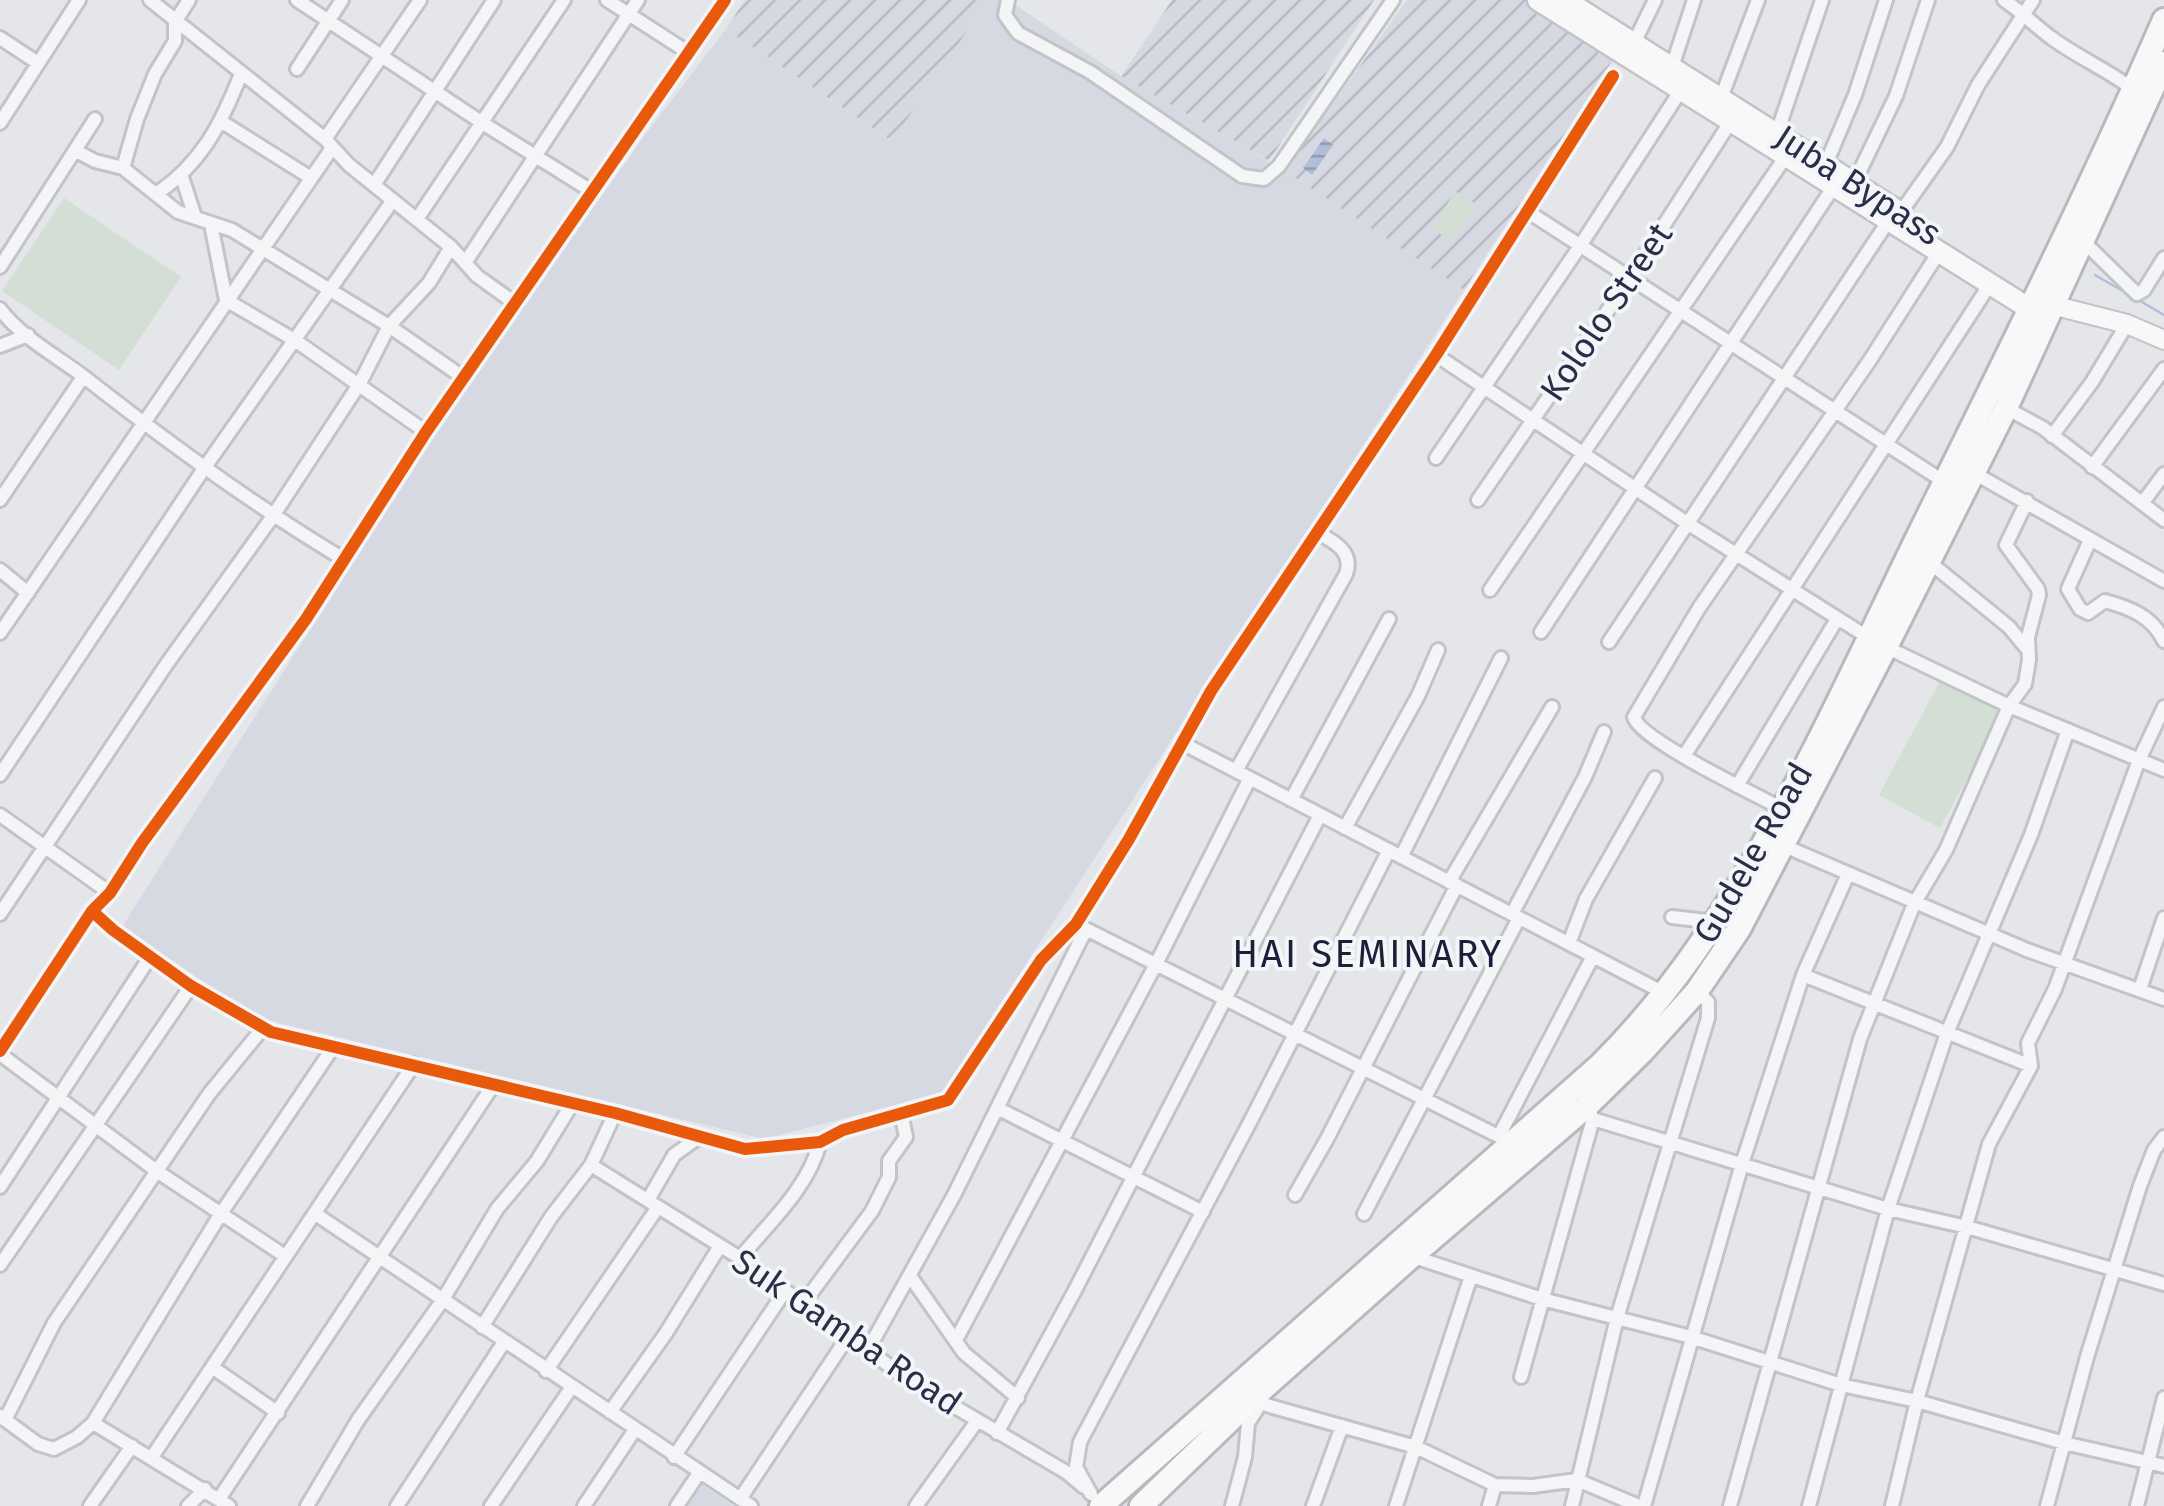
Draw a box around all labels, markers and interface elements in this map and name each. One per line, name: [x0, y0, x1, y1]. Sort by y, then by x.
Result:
street label: Juba Bypass: [1767, 116, 1949, 254]
street label: Kololo Street: [1531, 215, 1681, 409]
street label: Gudele Road: [1684, 755, 1822, 951]
district label: HAI SEMINARY: [1232, 931, 1504, 977]
street label: Suk Gamba Road: [724, 1240, 970, 1424]

